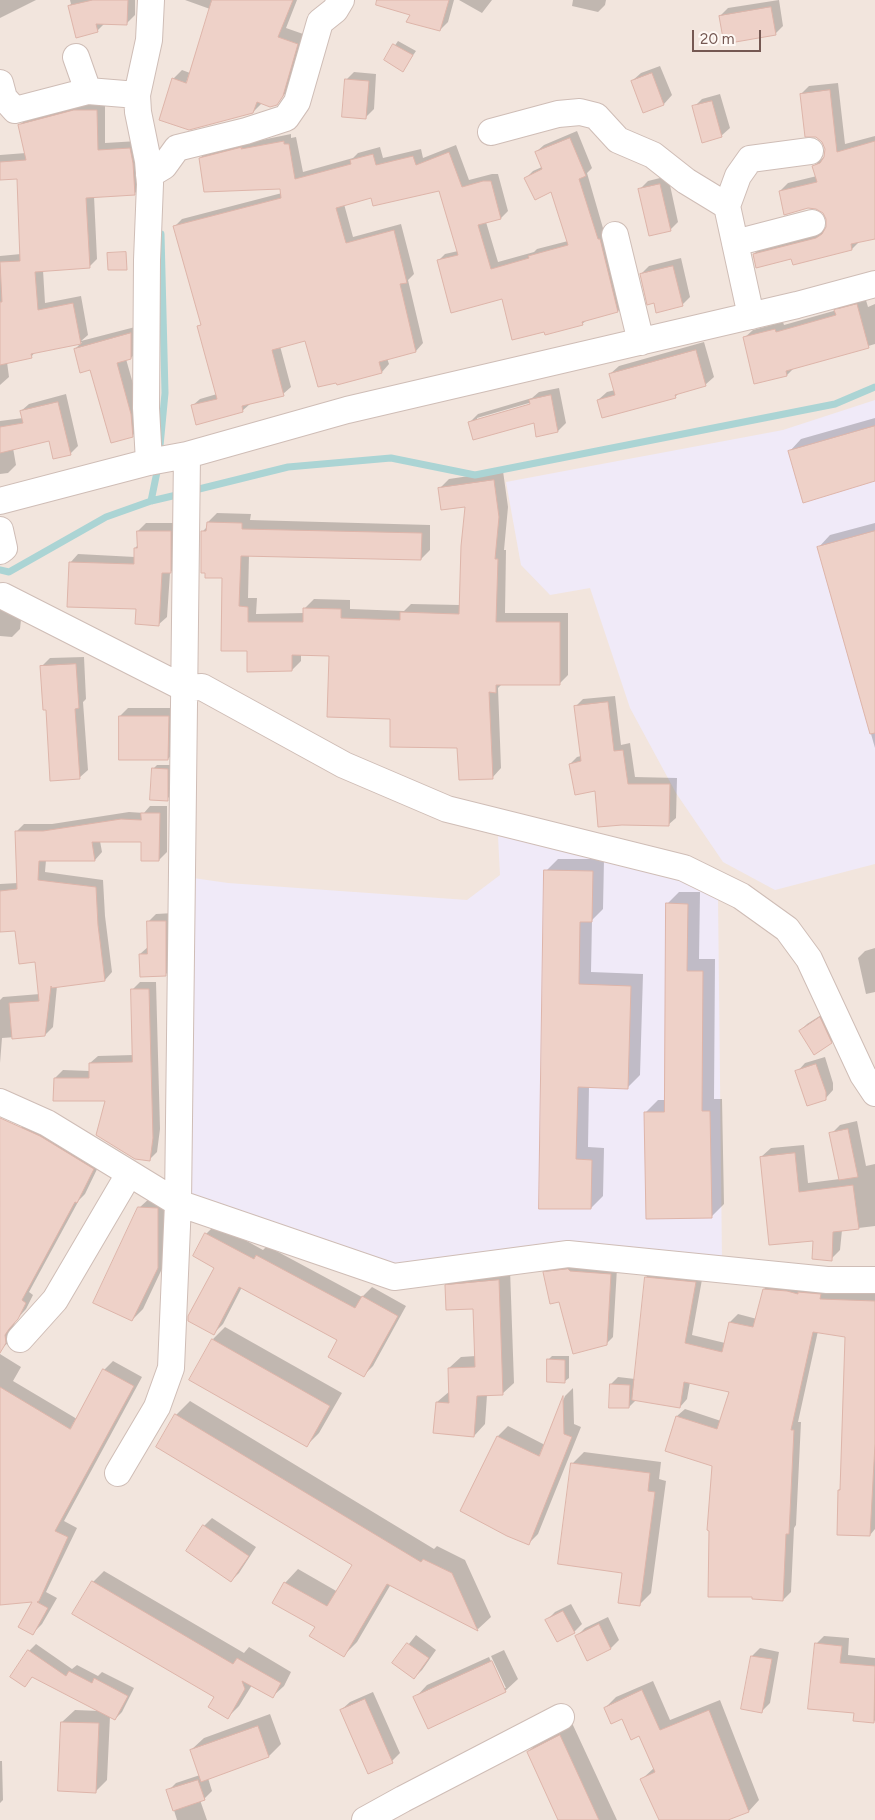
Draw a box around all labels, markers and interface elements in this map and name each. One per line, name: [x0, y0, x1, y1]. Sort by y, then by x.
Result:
scale bar: [695, 20, 764, 52]
text: 20 m: [700, 30, 734, 48]

